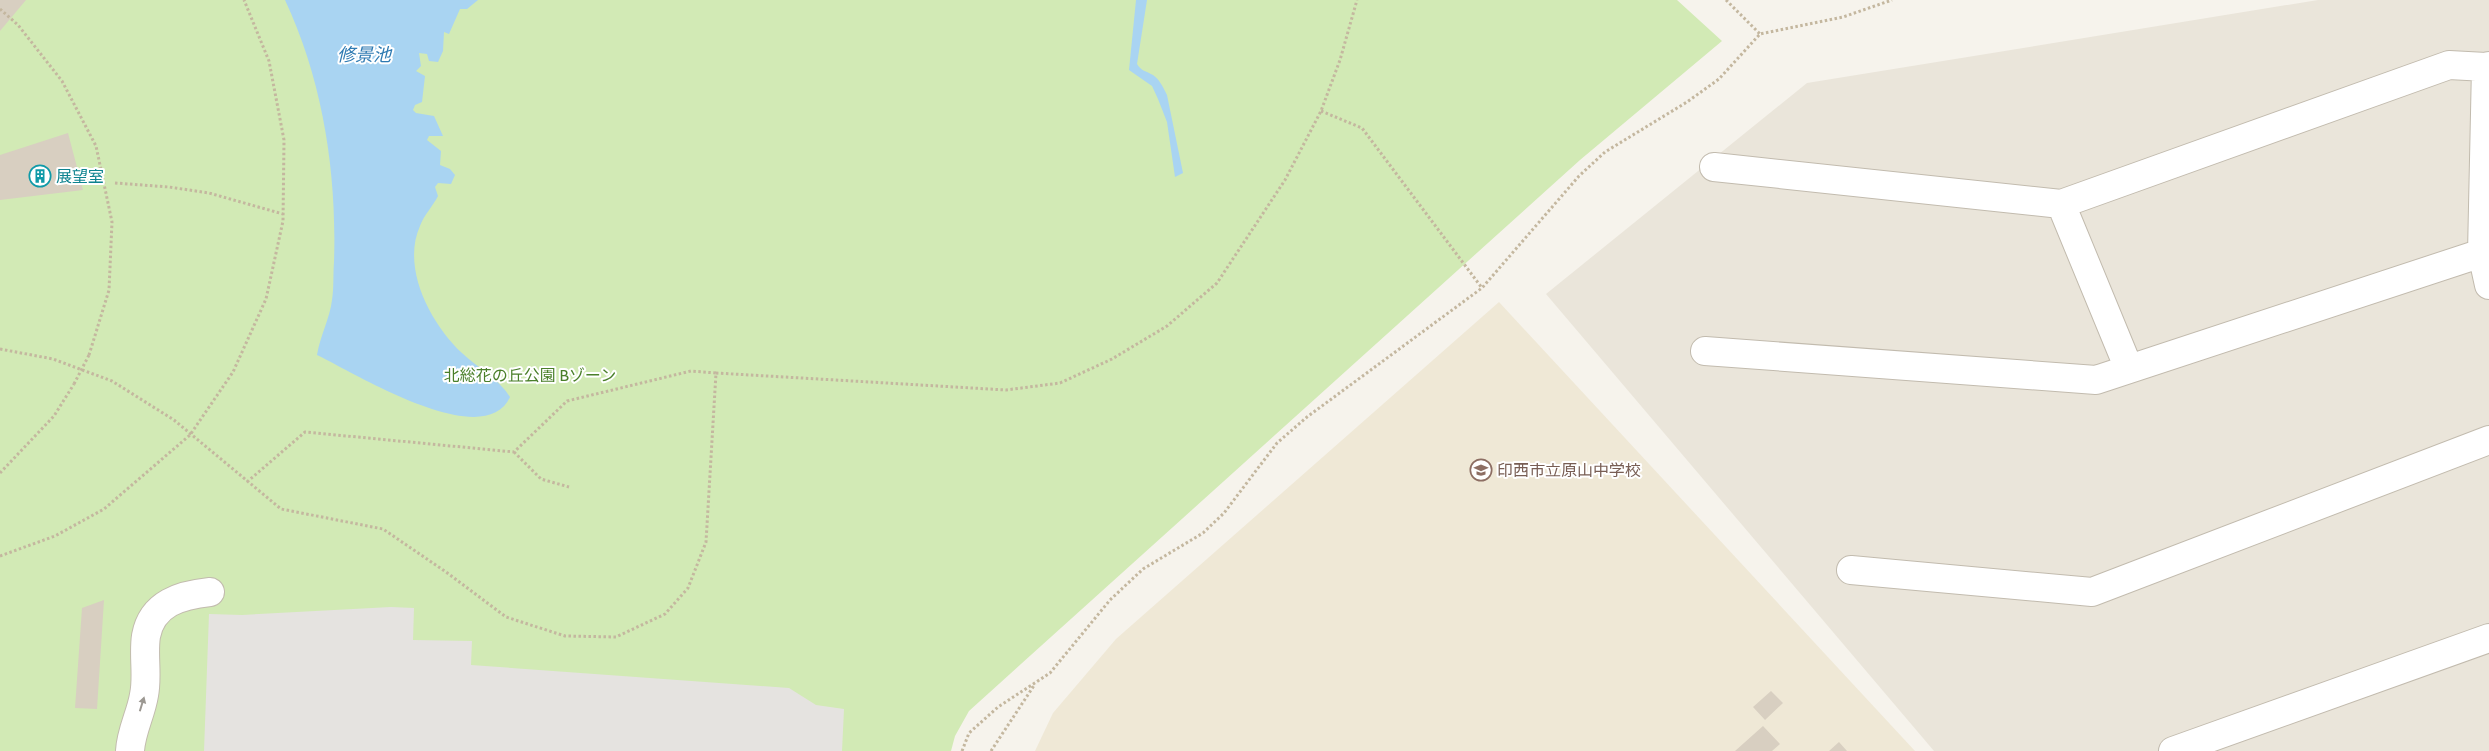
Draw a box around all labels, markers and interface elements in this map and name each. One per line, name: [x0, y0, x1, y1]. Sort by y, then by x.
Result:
water label: 修景池: [337, 44, 393, 66]
building icon: 展望室: [28, 164, 52, 188]
place label: 展望室: [56, 167, 104, 186]
park label: 北総花の丘公園 Bゾーン: [444, 366, 616, 385]
school or university icon: 印西市立原山中学校: [1469, 458, 1493, 482]
place label: 印西市立原山中学校: [1497, 461, 1641, 480]
one-way arrow: [138, 696, 146, 711]

